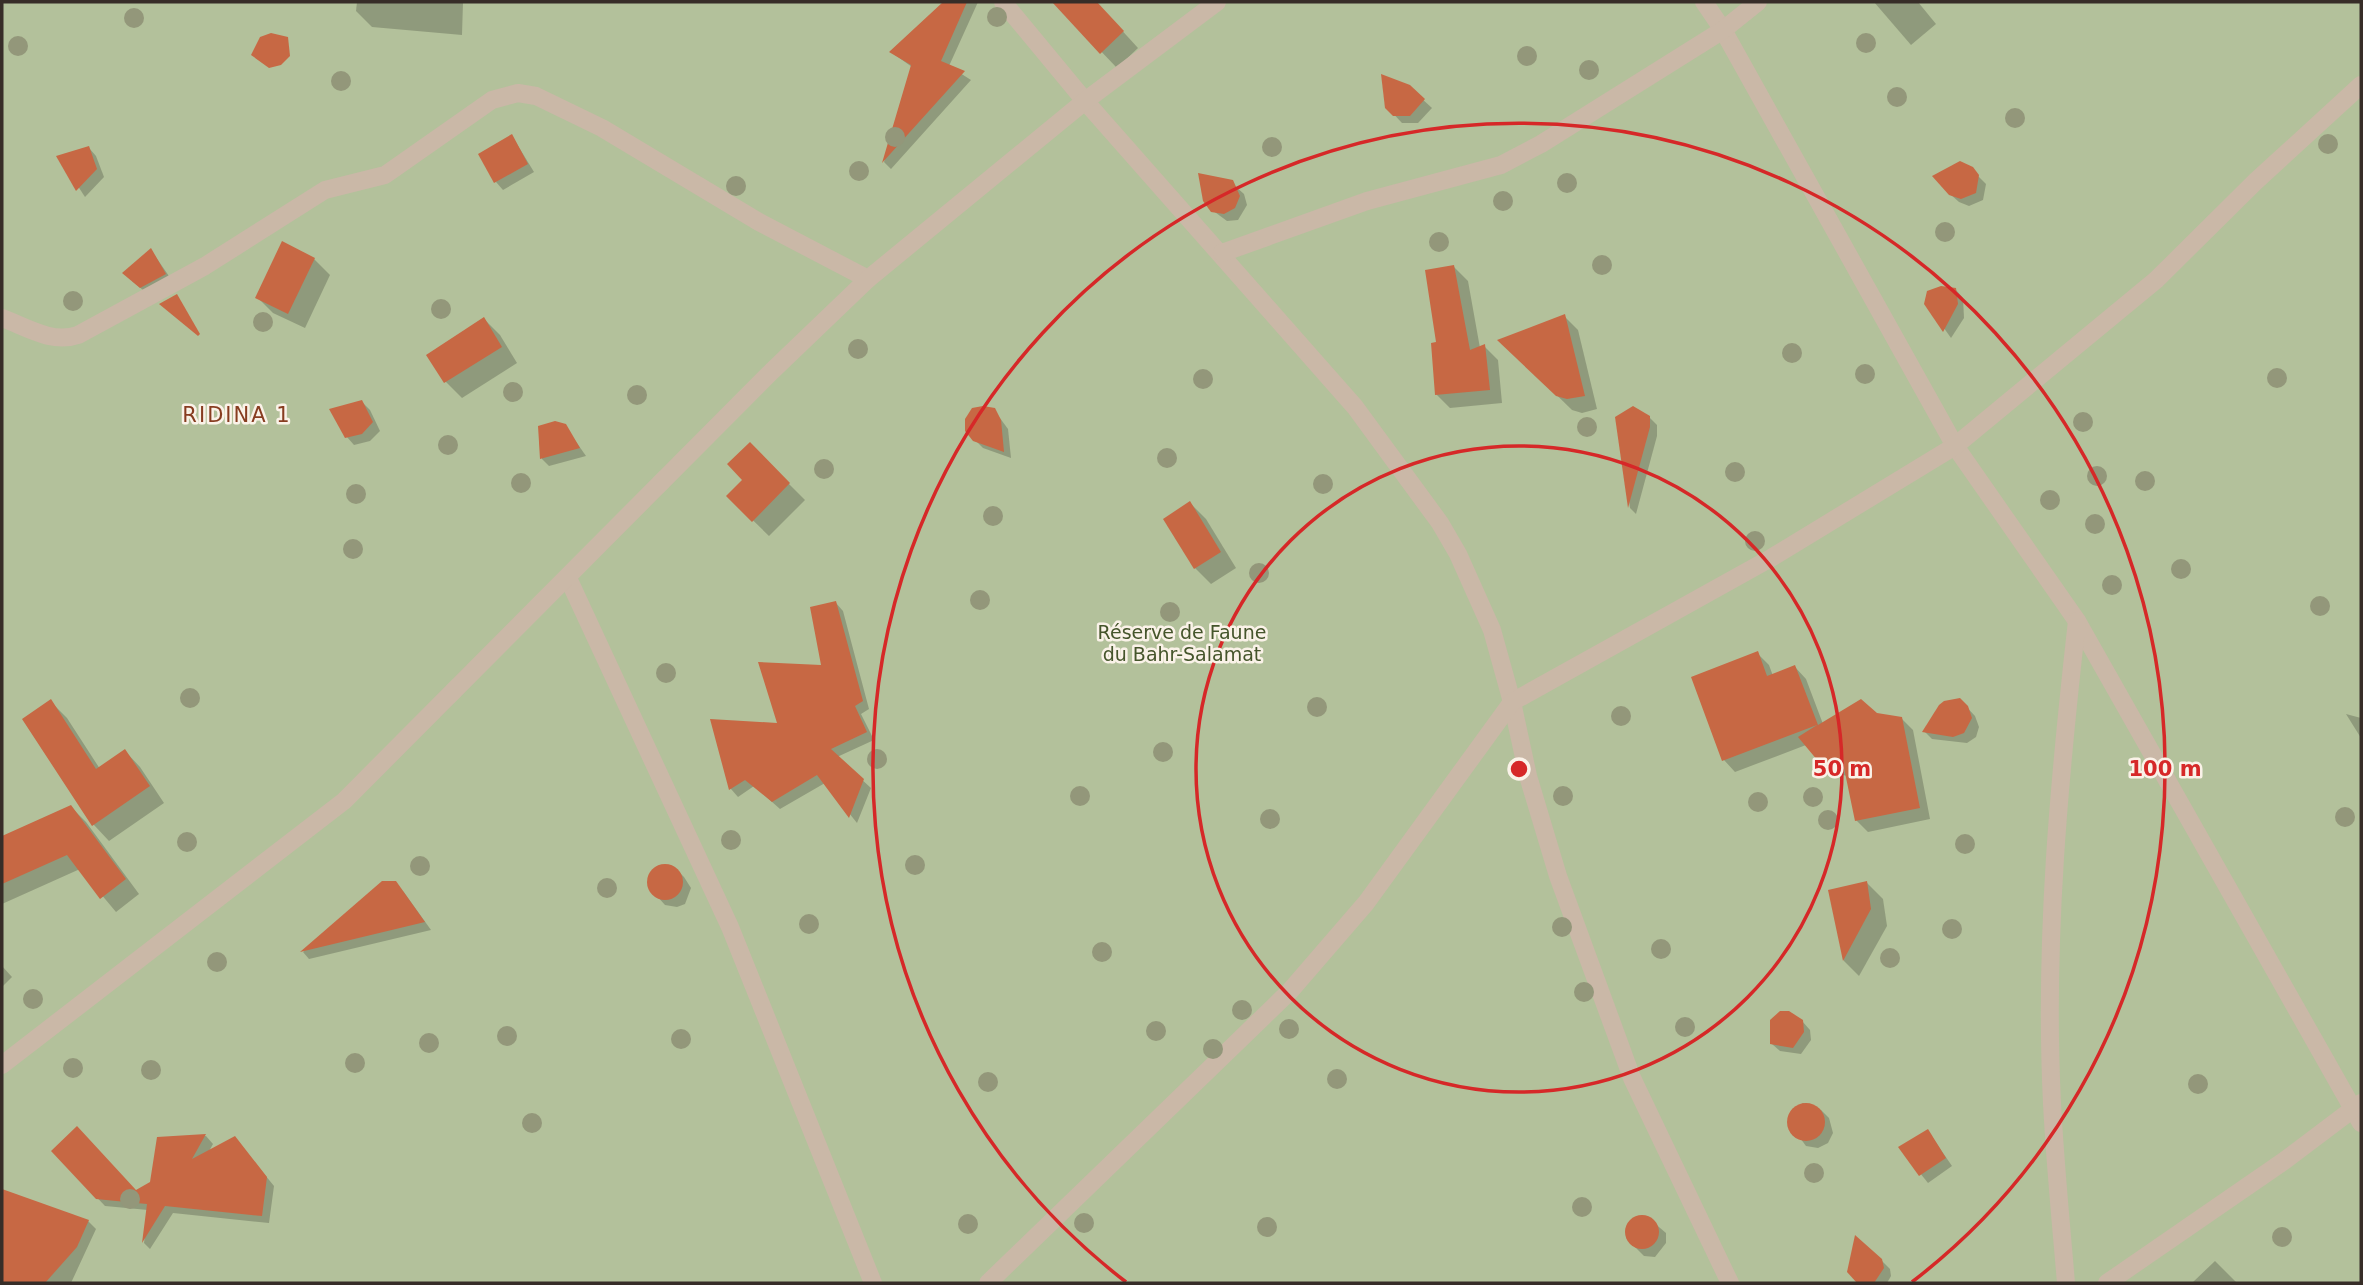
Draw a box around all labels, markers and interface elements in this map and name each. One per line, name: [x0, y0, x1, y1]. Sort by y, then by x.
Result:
district label: RIDINA 1: [182, 403, 292, 427]
park label: Réserve de Faune du Bahr-Salamat: [1098, 621, 1266, 665]
centre of rings: [1507, 757, 1531, 781]
text: 50 m: [1813, 757, 1871, 781]
text: 100 m: [2128, 757, 2202, 781]

